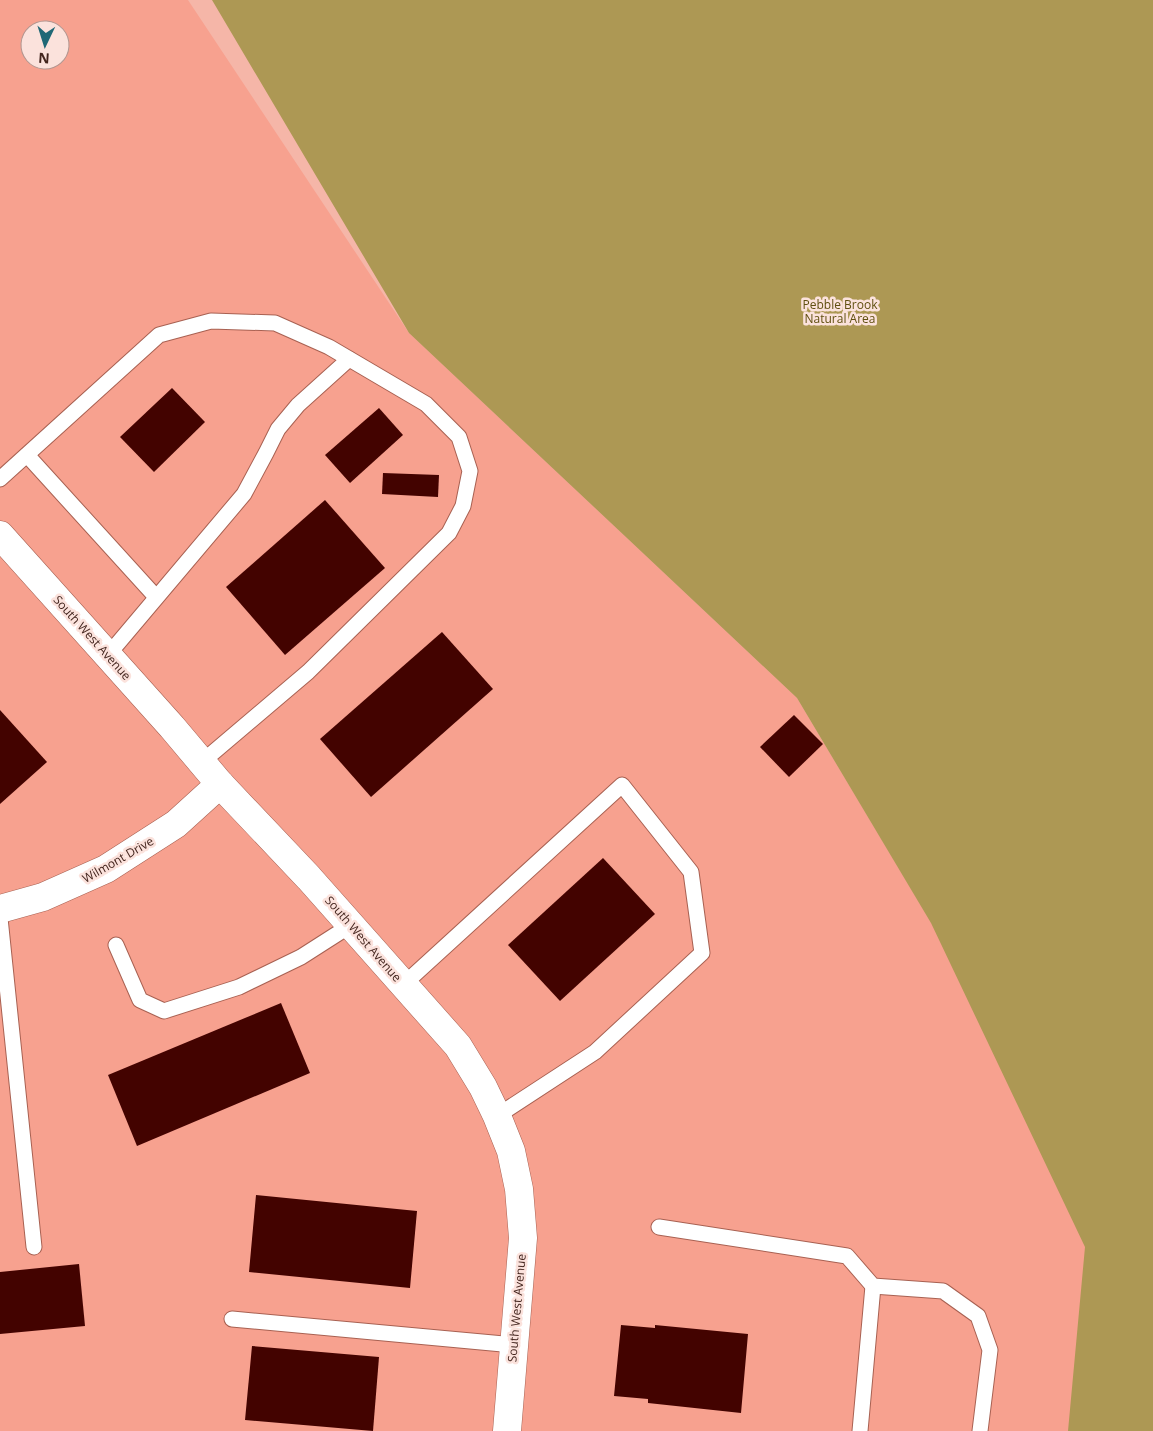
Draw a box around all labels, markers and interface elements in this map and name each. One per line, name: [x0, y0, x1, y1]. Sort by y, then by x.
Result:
north arrow: [20, 20, 70, 70]
text: N: [38, 49, 50, 68]
park label: Pebble Brook Natural Area: [803, 296, 878, 327]
street label: South West Avenue: [50, 592, 135, 684]
street label: Wilmont Drive: [79, 832, 157, 887]
street label: South West Avenue: [321, 892, 406, 985]
street label: South West Avenue: [503, 1253, 530, 1363]

